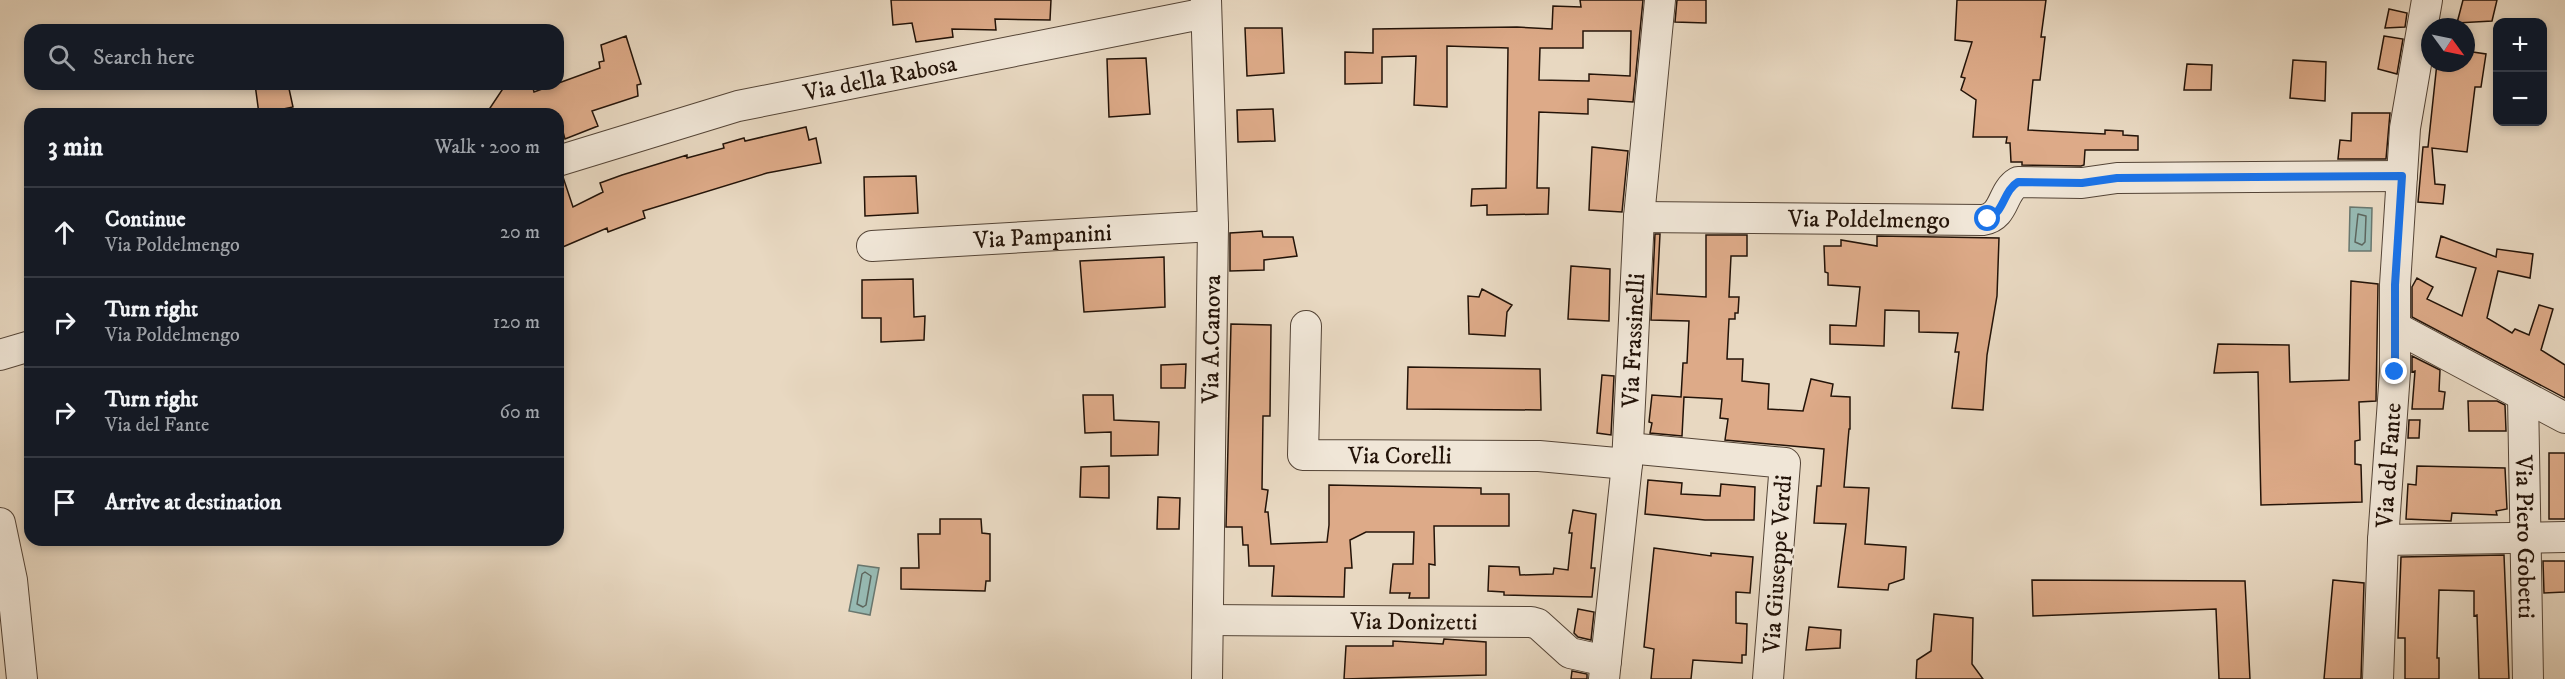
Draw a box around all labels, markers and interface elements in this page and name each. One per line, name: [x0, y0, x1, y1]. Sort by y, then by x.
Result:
north arrow: [2421, 18, 2475, 72]
map controls: [2493, 18, 2547, 126]
button: +: [2493, 18, 2547, 72]
search box: [24, 24, 564, 90]
icon: search: [45, 41, 78, 74]
text: Search here: [93, 44, 195, 71]
street label: Via della Rabosa: [800, 49, 960, 109]
button: −: [2493, 72, 2547, 126]
text: 3 min: [48, 131, 103, 164]
text: Walk · 200 m: [434, 135, 540, 160]
street label: Via Poldelmengo: [1787, 204, 1950, 236]
route start: [1974, 205, 2000, 231]
text: Continue: [105, 206, 186, 233]
icon: ahead: [48, 216, 81, 249]
street label: Via Pampanini: [972, 218, 1113, 256]
text: 20 m: [500, 220, 540, 245]
text: Via Poldelmengo: [105, 233, 240, 258]
street label: Via Frassinelli: [1616, 273, 1652, 409]
street label: Via A.Canova: [1196, 274, 1228, 405]
text: Turn right: [105, 296, 198, 323]
icon: right: [48, 306, 81, 339]
text: 120 m: [493, 310, 540, 335]
text: Via Poldelmengo: [105, 323, 240, 348]
route end: [2381, 358, 2407, 384]
text: Turn right: [105, 386, 198, 413]
icon: right: [48, 396, 81, 429]
text: 60 m: [500, 400, 540, 425]
street label: Via del Fante: [2370, 402, 2409, 530]
text: Via del Fante: [105, 413, 209, 438]
street label: Via Corelli: [1347, 441, 1452, 472]
street label: Via Piero Gobetti: [2508, 454, 2541, 619]
street label: Via Giuseppe Verdi: [1757, 474, 1799, 655]
icon: arrive: [48, 486, 81, 519]
text: Arrive at destination: [105, 489, 282, 516]
street label: Via Donizetti: [1350, 607, 1477, 638]

